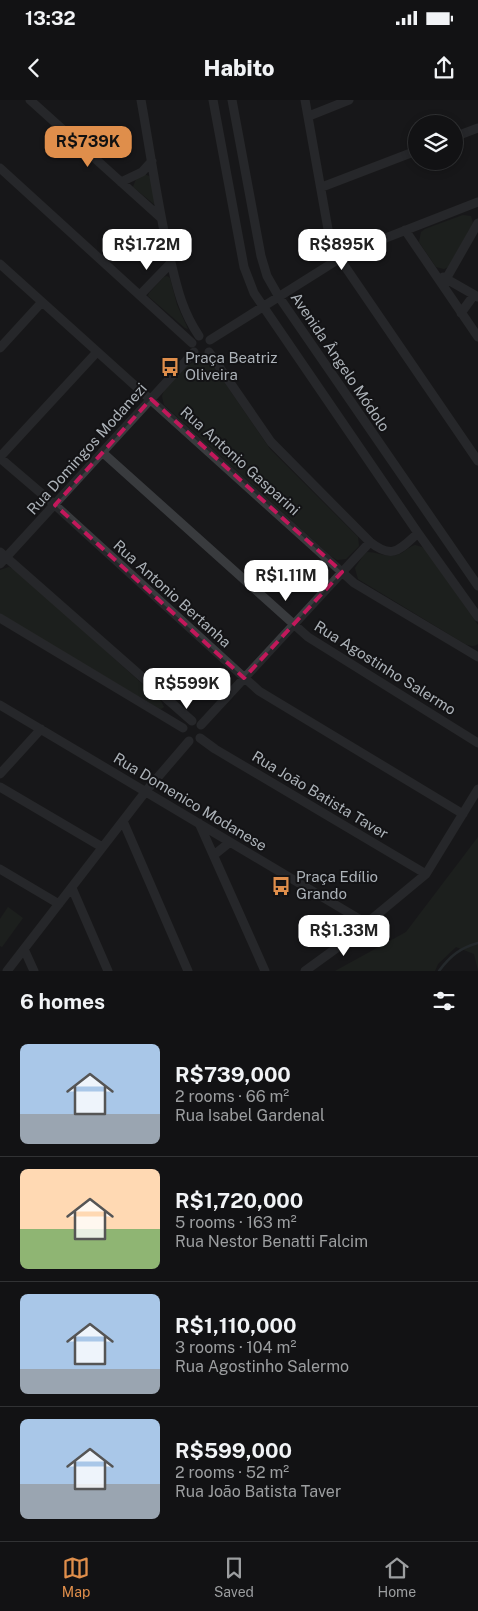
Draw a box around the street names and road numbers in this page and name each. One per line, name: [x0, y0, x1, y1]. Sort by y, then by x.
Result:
street label: Avenida Ângelo Módolo: [288, 289, 393, 434]
street label: Rua Domingos Modanezi: [23, 380, 150, 518]
street label: Rua Antonio Gasparini: [177, 403, 303, 519]
street label: Rua Antonio Bertanha: [110, 536, 235, 651]
street label: Rua Agostinho Salermo: [312, 617, 459, 718]
street label: Rua João Batista Taver: [249, 747, 392, 842]
street label: Rua Domenico Modanese: [111, 749, 270, 854]

